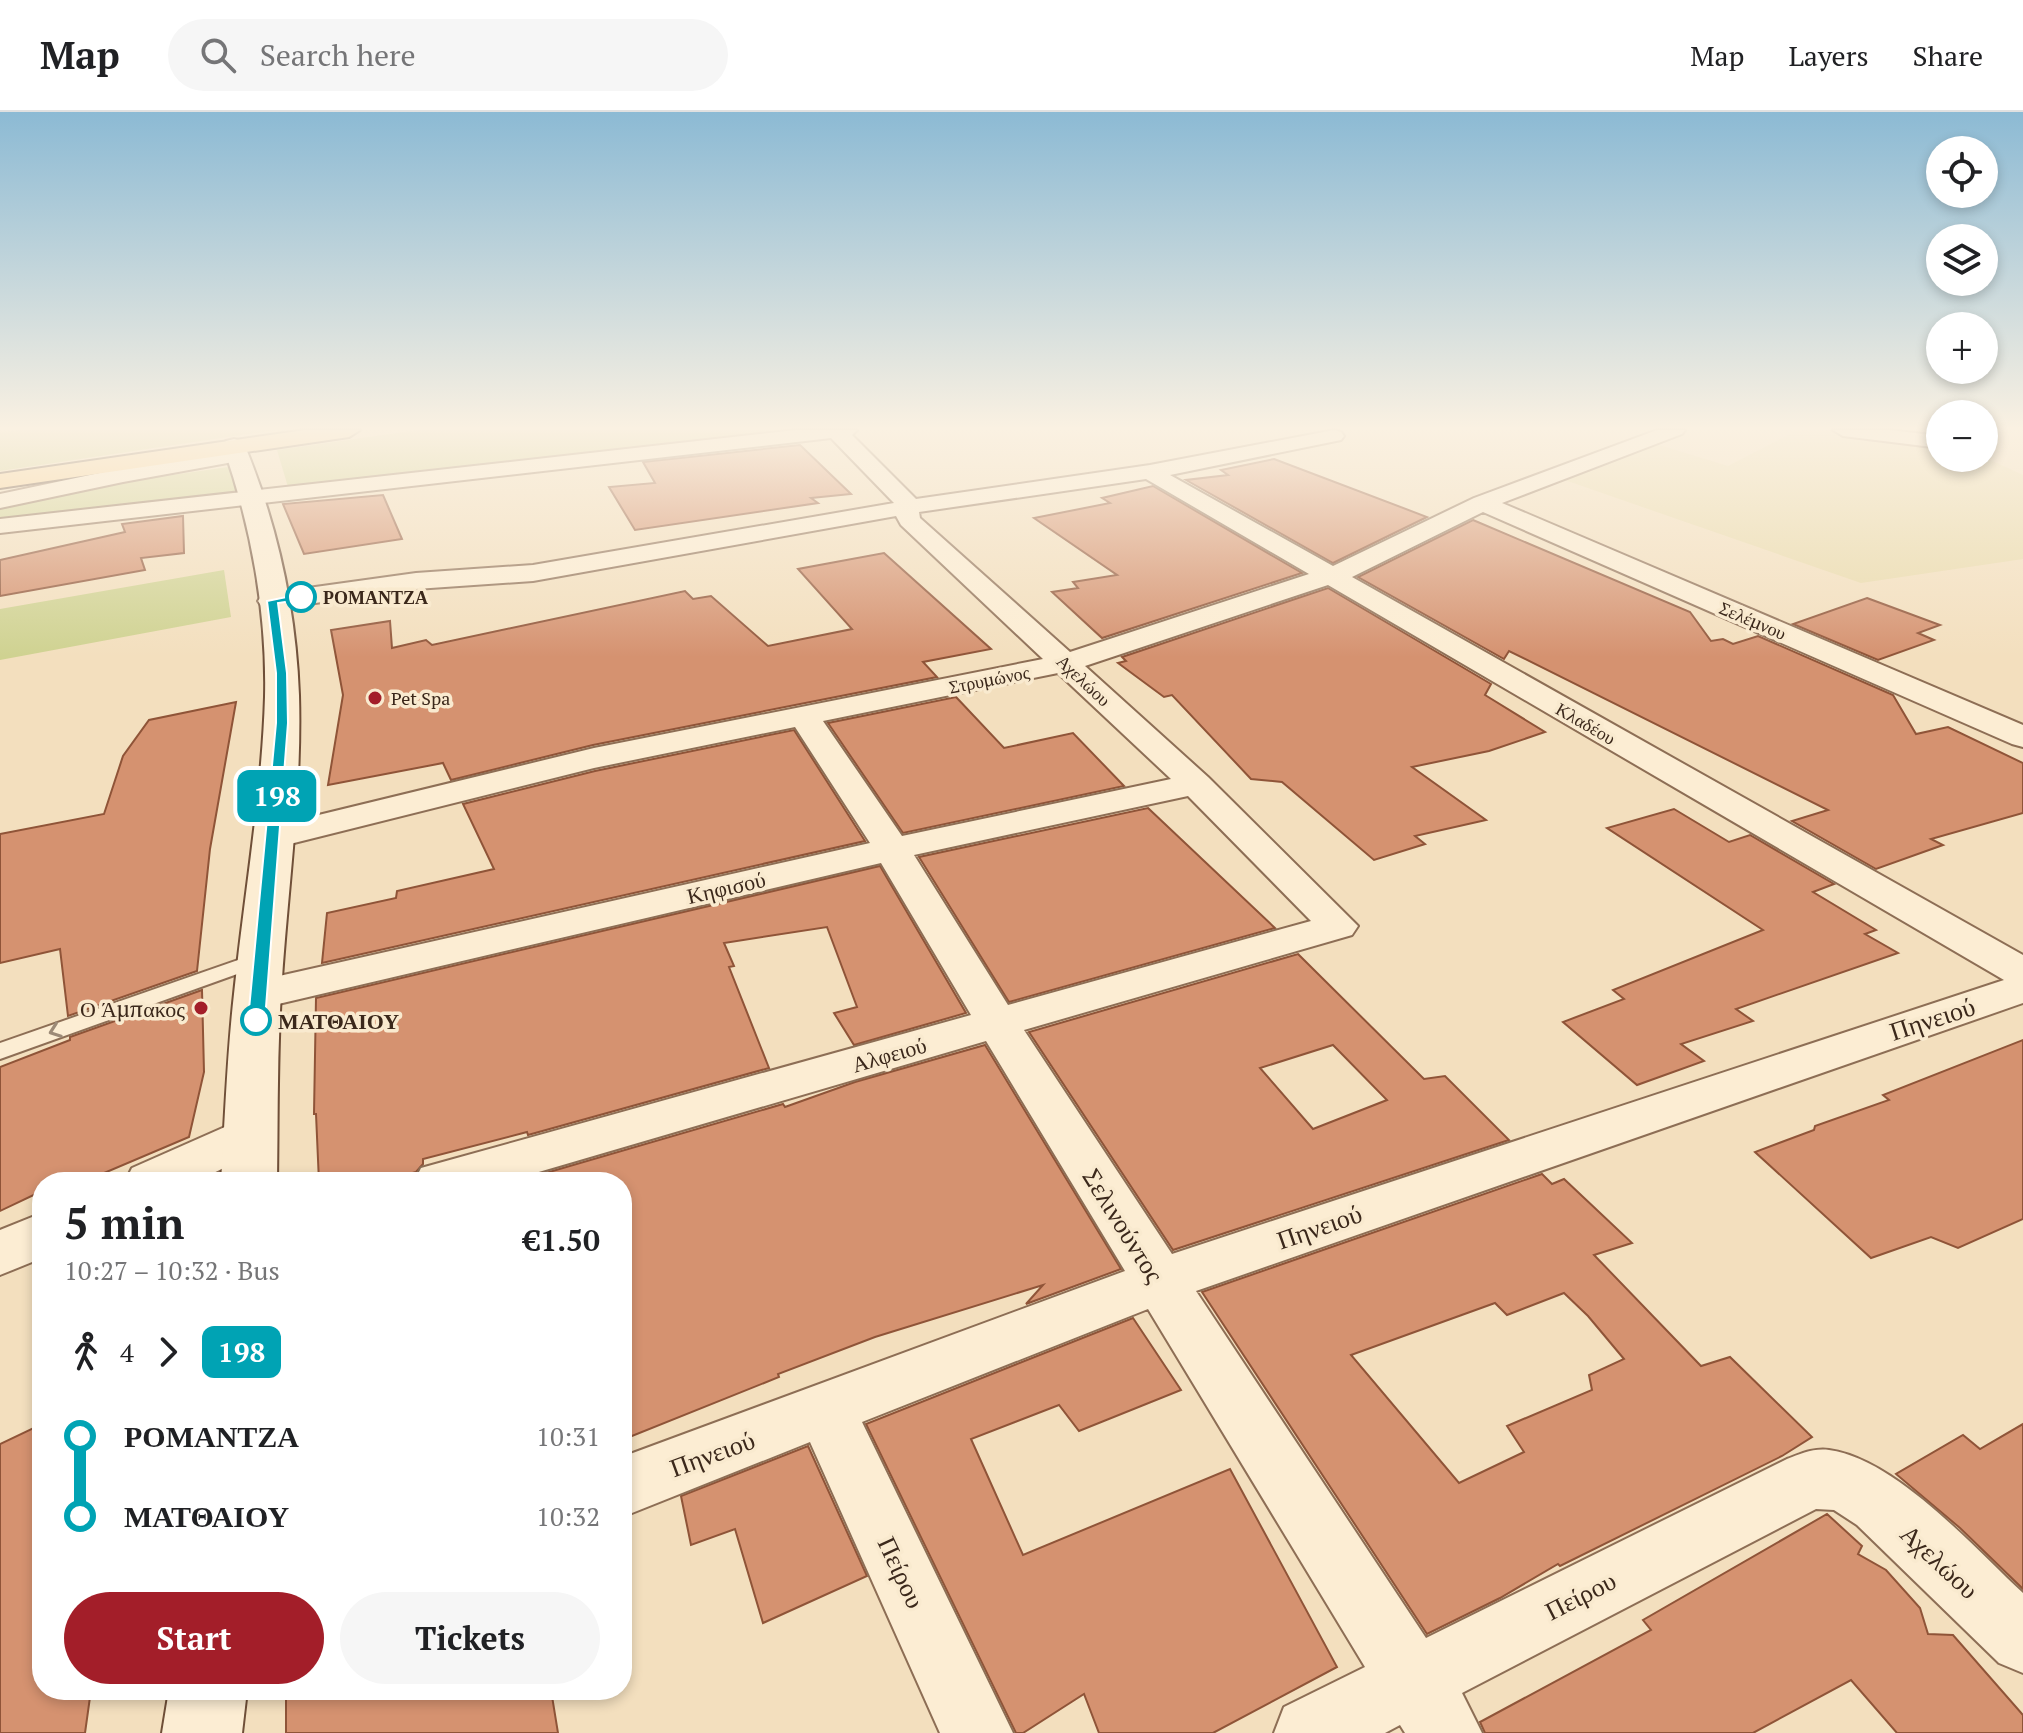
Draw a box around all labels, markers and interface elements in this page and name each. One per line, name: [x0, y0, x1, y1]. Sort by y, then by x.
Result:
search box: [168, 19, 728, 91]
text: Map: [40, 30, 120, 80]
icon: search: [196, 33, 240, 77]
text: Search here: [260, 35, 416, 75]
text: Map: [1690, 37, 1744, 74]
text: Layers: [1788, 37, 1869, 74]
text: Share: [1913, 37, 1983, 74]
map controls: [1926, 136, 1998, 472]
button: locate: [1926, 136, 1998, 208]
button: layers: [1926, 224, 1998, 296]
button: +: [1926, 312, 1998, 384]
button: −: [1926, 400, 1998, 472]
marker: ΡΟΜΑΝΤΖΑ: [286, 582, 316, 612]
place label: ΡΟΜΑΝΤΖΑ: [323, 585, 428, 609]
street label: Σελέμνου: [1716, 595, 1790, 645]
street label: Αχελώου: [1052, 649, 1116, 711]
street label: Στρυμώνος: [947, 659, 1031, 699]
place label: Pet Spa: [391, 686, 450, 710]
marker: Pet Spa: [366, 689, 384, 707]
street label: Κλαδέου: [1552, 696, 1620, 750]
line badge: 198: [231, 770, 323, 822]
text: 198: [253, 777, 301, 814]
street label: Κηφισού: [684, 864, 768, 910]
street label: Πηνειού: [1885, 988, 1979, 1048]
place label: Ο Άμπακος: [80, 994, 185, 1023]
marker: Ο Άμπακος: [192, 999, 210, 1017]
marker: ΜΑΤΘΑΙΟΥ: [241, 1005, 271, 1035]
place label: ΜΑΤΘΑΙΟΥ: [278, 1006, 399, 1035]
one-way arrow: [49, 1021, 63, 1038]
street label: Αλφειού: [848, 1030, 930, 1078]
street label: Σελινούντος: [1076, 1162, 1173, 1289]
text: 5 min: [64, 1193, 184, 1252]
street label: Πηνειού: [1272, 1196, 1366, 1256]
text: €1.50: [523, 1220, 600, 1260]
text: 10:27 – 10:32 · Bus: [64, 1253, 280, 1287]
icon: walk: [64, 1330, 108, 1374]
icon: forward: [146, 1330, 190, 1374]
text: 198: [218, 1333, 265, 1370]
text: 4: [120, 1335, 134, 1369]
text: ΡΟΜΑΝΤΖΑ: [124, 1416, 299, 1456]
text: 10:31: [536, 1419, 600, 1453]
street label: Πηνειού: [665, 1422, 759, 1484]
text: ΜΑΤΘΑΙΟΥ: [124, 1496, 289, 1536]
text: 10:32: [536, 1499, 600, 1533]
street label: Αχελώου: [1894, 1516, 1986, 1606]
street label: Πείρου: [871, 1531, 933, 1613]
street label: Πείρου: [1539, 1563, 1621, 1627]
button: Start: [64, 1592, 324, 1684]
button: Tickets: [340, 1592, 600, 1684]

